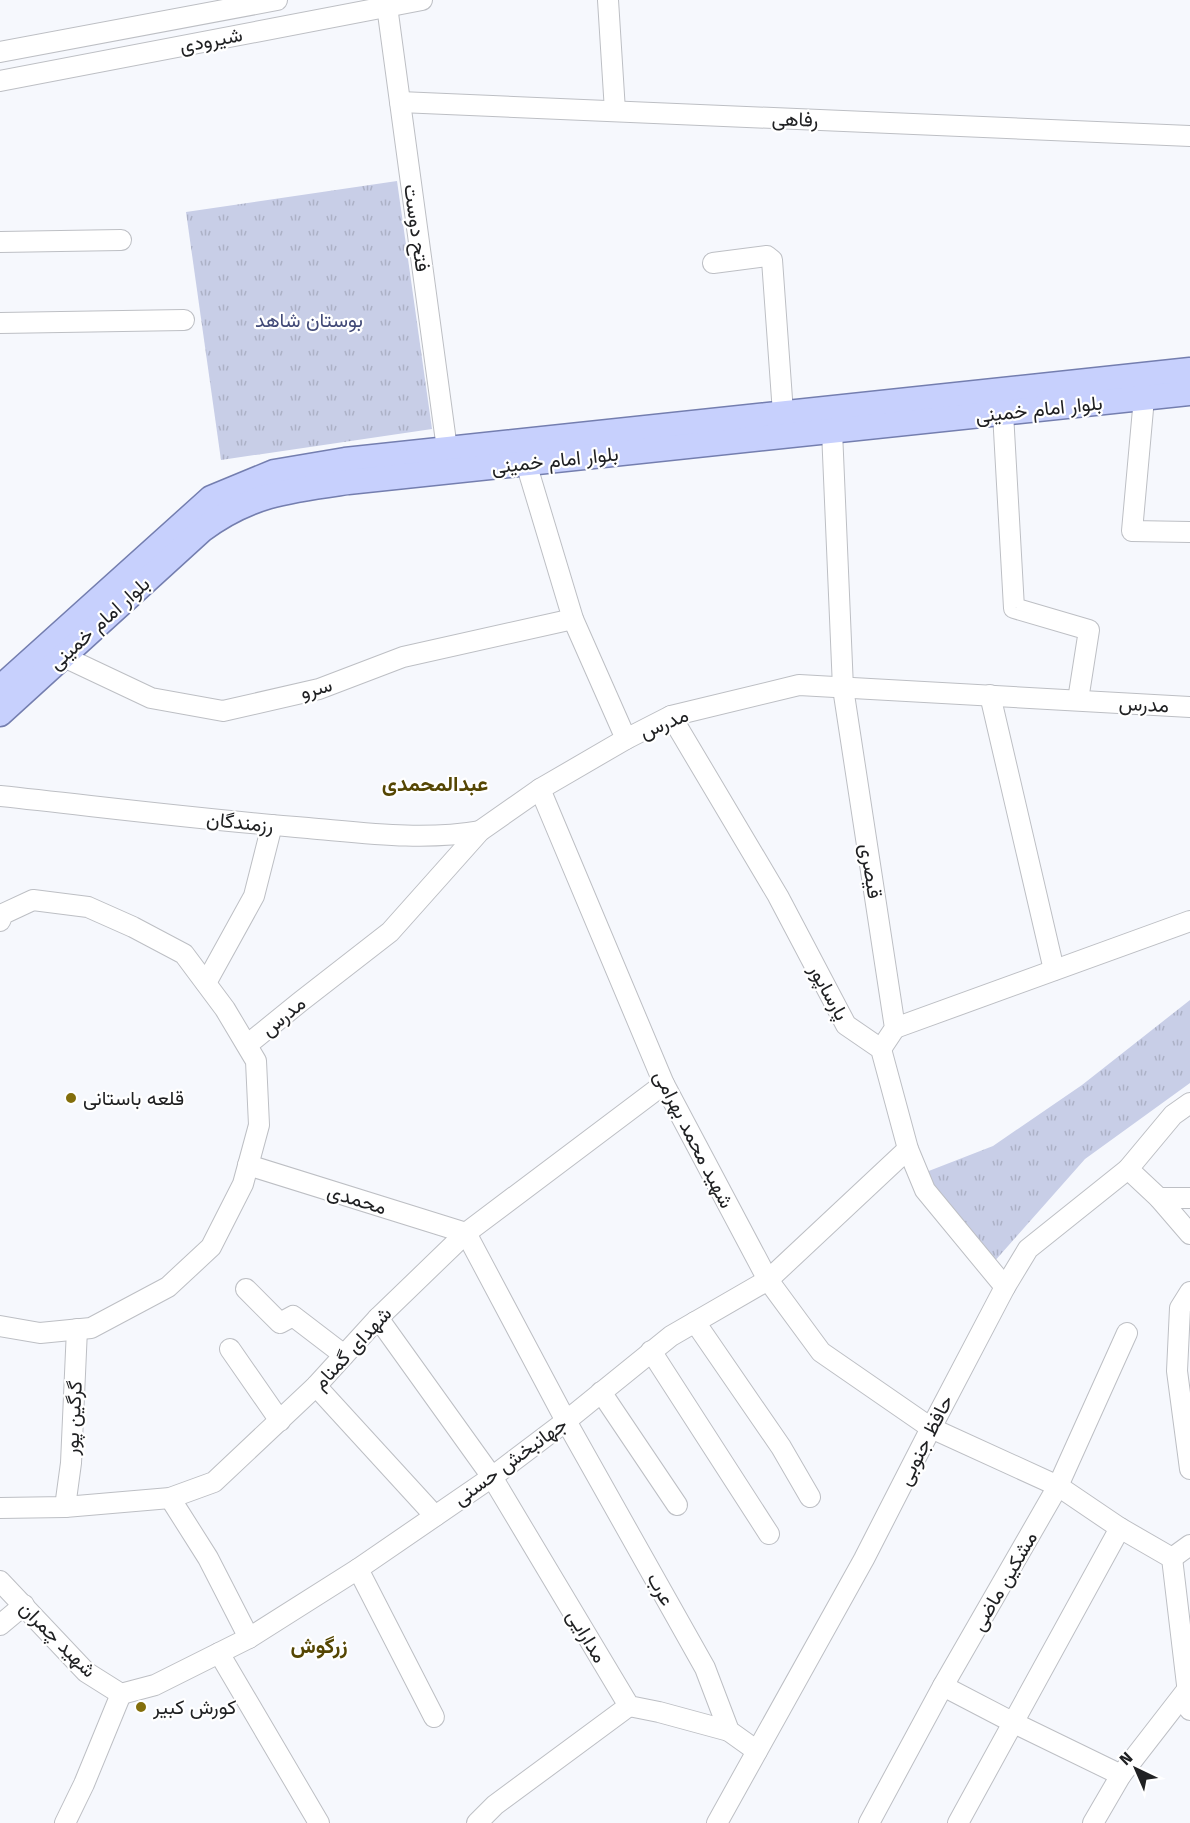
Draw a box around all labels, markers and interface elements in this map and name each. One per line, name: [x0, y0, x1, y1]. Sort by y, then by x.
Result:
street label: شیرودی: [177, 22, 245, 59]
street label: رفاهی: [771, 106, 819, 133]
street label: فتح دوست: [397, 183, 435, 274]
park label: بوستان شاهد: [255, 308, 363, 333]
street label: بلوار امام خمینی: [974, 390, 1104, 429]
street label: بلوار امام خمینی: [490, 441, 620, 480]
street label: بلوار امام خمینی: [44, 571, 155, 675]
street label: سرو: [297, 672, 335, 705]
street label: مدرس: [1118, 691, 1170, 718]
street label: مدرس: [636, 702, 692, 744]
district label: عبدالمحمدی: [382, 771, 488, 797]
street label: رزمندگان: [205, 807, 275, 838]
street label: قیصری: [854, 842, 887, 900]
street label: پارساپور: [802, 959, 854, 1025]
street label: مدرس: [256, 991, 311, 1042]
street label: شهید محمد بهرامی: [648, 1066, 739, 1212]
place label: قلعه باستانی: [83, 1086, 184, 1110]
marker: قلعه باستانی: [64, 1091, 78, 1105]
street label: محمدی: [325, 1179, 389, 1219]
street label: شهدای گمنام: [308, 1302, 397, 1395]
street label: گرگین پور: [59, 1380, 89, 1457]
street label: حافظ جنوبی: [892, 1391, 959, 1490]
street label: جهانبخش حسنی: [448, 1412, 572, 1511]
street label: مشکین ماضی: [966, 1527, 1042, 1635]
street label: عرب: [641, 1568, 680, 1610]
street label: شهید چمران: [13, 1596, 101, 1684]
street label: مدارایی: [561, 1605, 612, 1668]
district label: زرگوش: [290, 1633, 348, 1659]
place label: کورش کبیر: [152, 1695, 237, 1720]
marker: کورش کبیر: [134, 1700, 148, 1714]
north arrow: [1106, 1739, 1166, 1799]
text: N: [1116, 1748, 1136, 1769]

